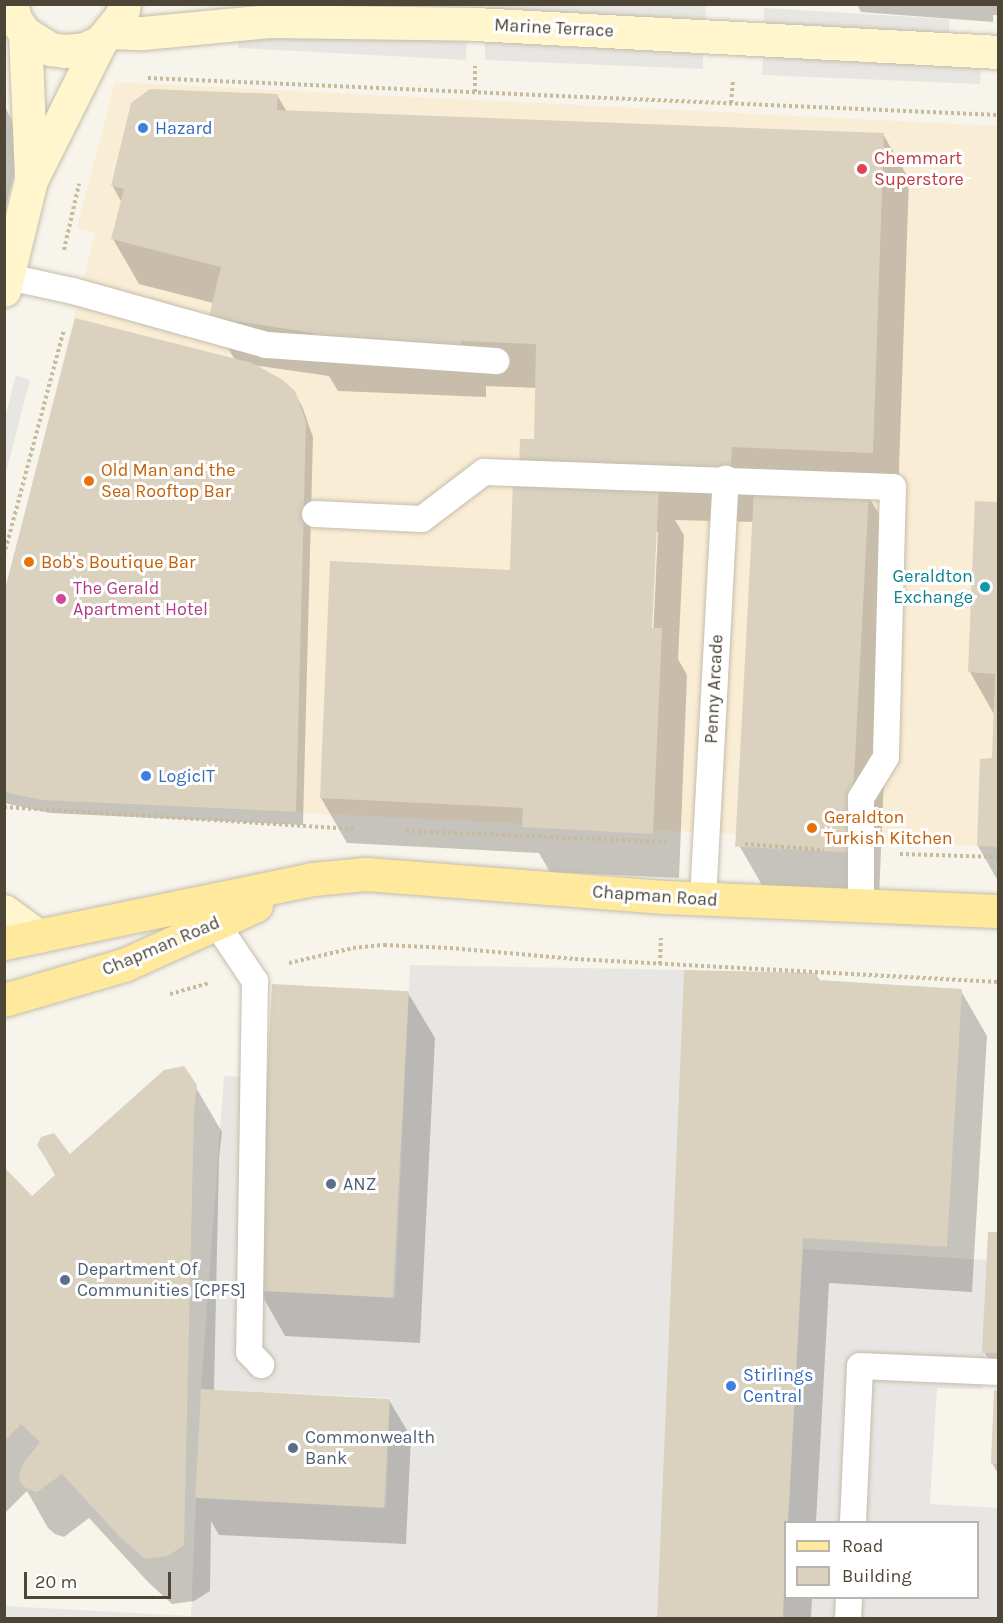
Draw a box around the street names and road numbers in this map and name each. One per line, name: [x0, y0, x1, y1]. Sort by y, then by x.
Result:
street label: Marine Terrace: [494, 14, 614, 42]
street label: Penny Arcade: [700, 634, 728, 744]
street label: Chapman Road: [592, 881, 718, 911]
street label: Chapman Road: [99, 912, 223, 980]

